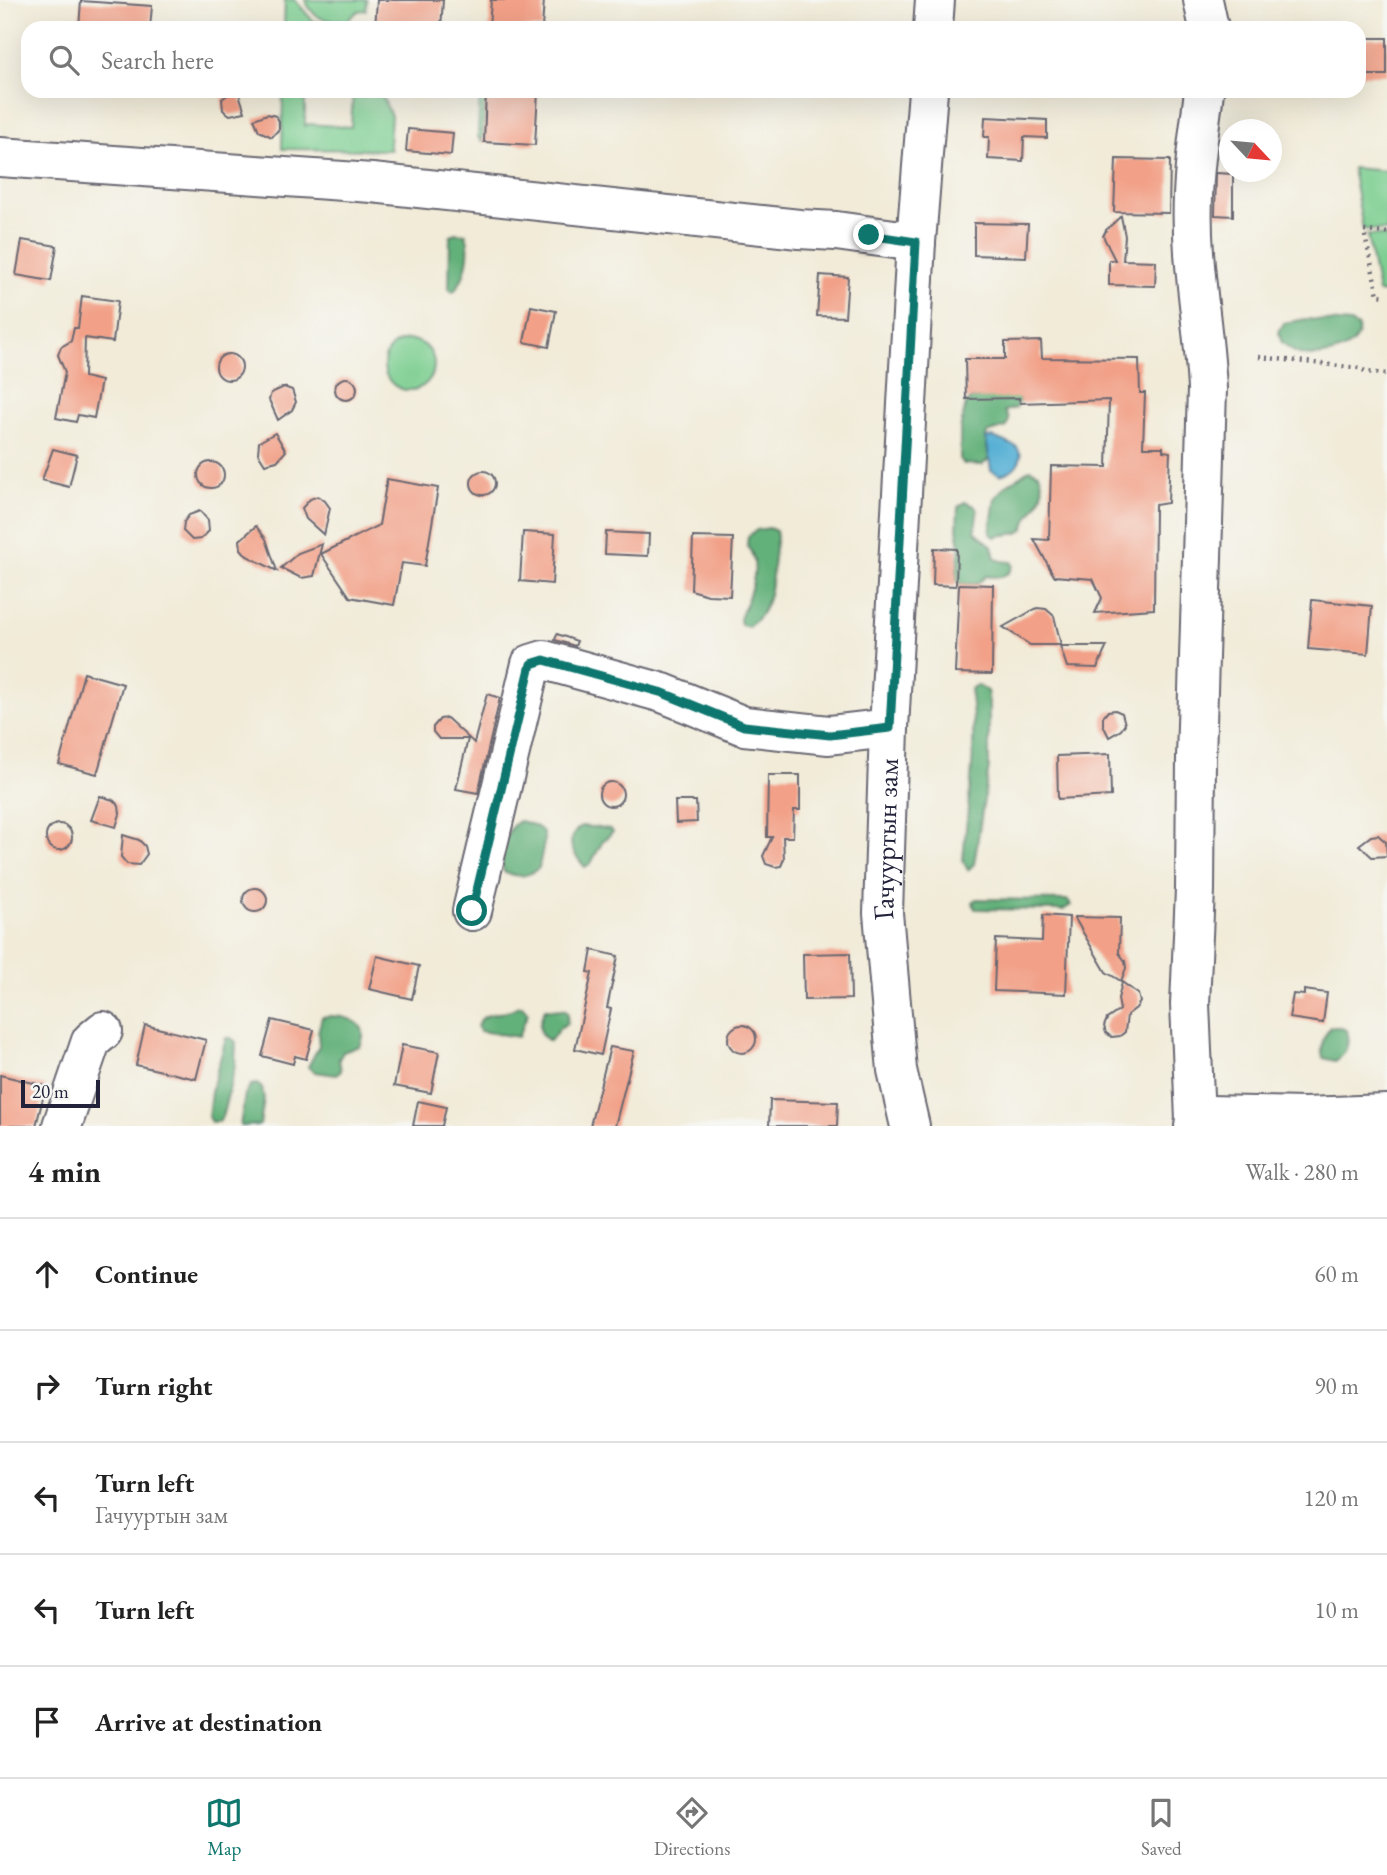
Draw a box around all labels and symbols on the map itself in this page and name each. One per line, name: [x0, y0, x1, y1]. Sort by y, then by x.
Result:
north arrow: [1219, 119, 1282, 182]
route end: [853, 219, 884, 250]
street label: Гачууртын зам: [864, 757, 906, 922]
route start: [456, 895, 487, 926]
scale bar: [21, 1077, 100, 1109]

